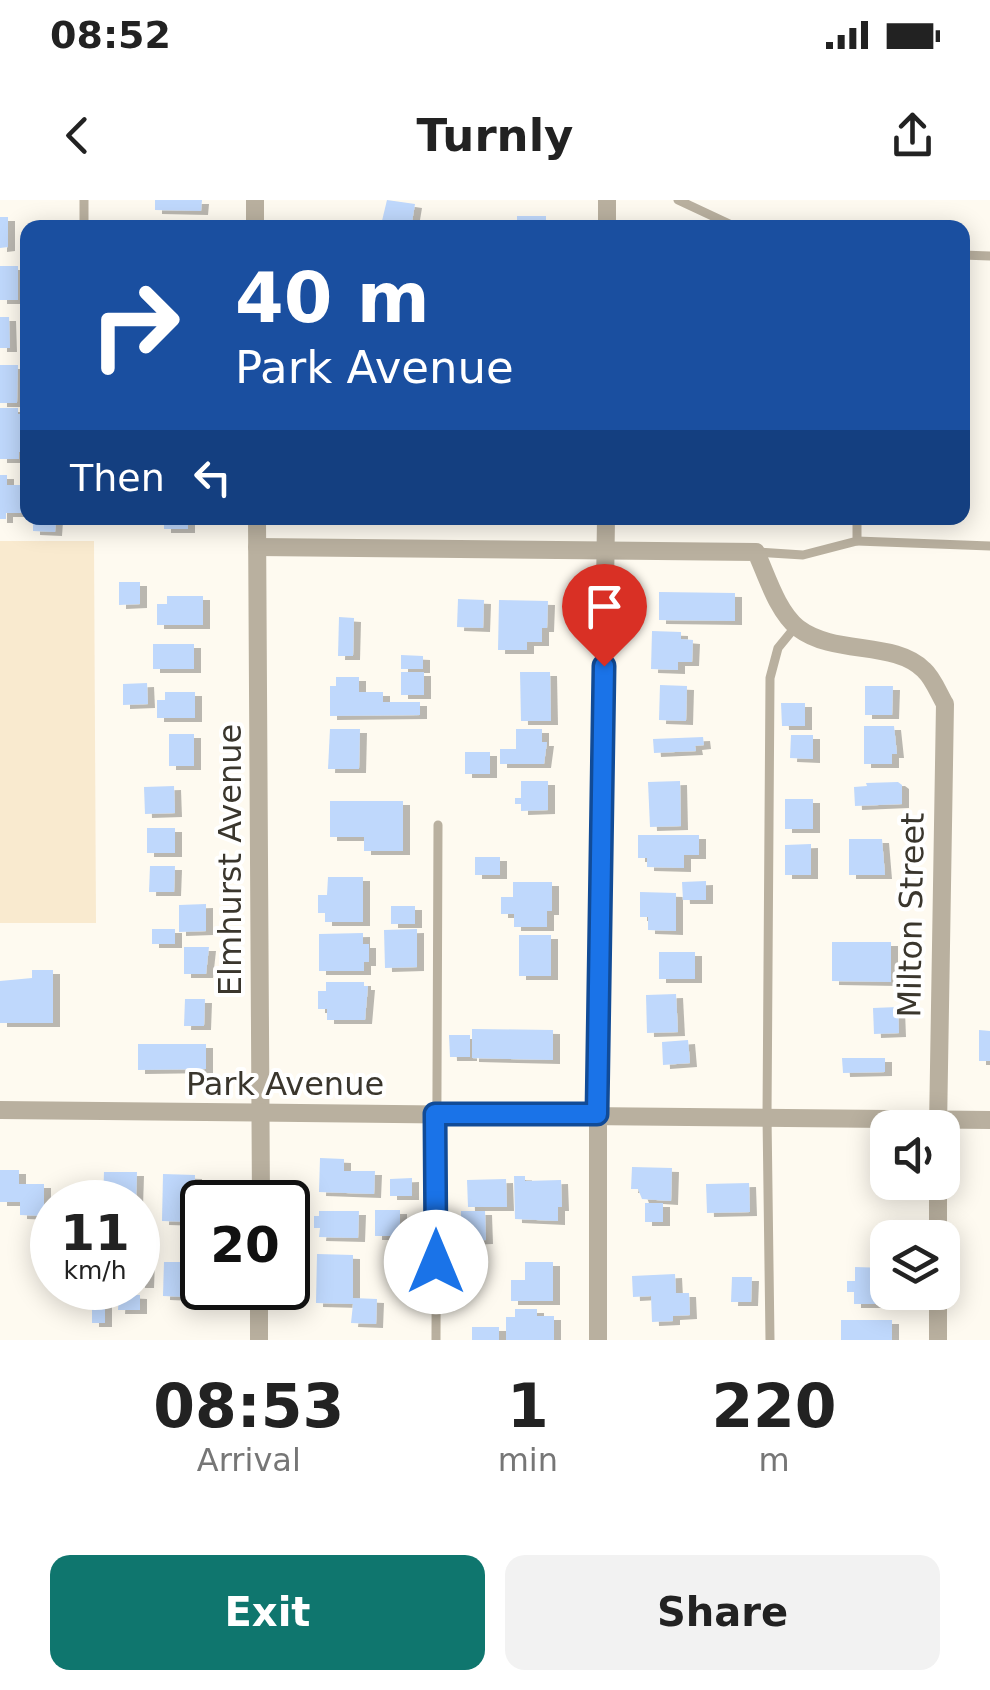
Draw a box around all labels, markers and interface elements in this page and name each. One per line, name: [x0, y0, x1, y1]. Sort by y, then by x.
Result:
text: 08:52: [50, 13, 171, 57]
icon: back: [50, 108, 105, 163]
icon: share: [885, 108, 940, 163]
text: Turnly: [417, 109, 573, 162]
text: 40 m: [235, 257, 430, 339]
icon: right: [70, 260, 200, 390]
text: Park Avenue: [235, 341, 514, 394]
icon: left: [185, 450, 240, 505]
text: Then: [70, 456, 165, 500]
pin: [562, 564, 647, 667]
icon: arrive: [577, 579, 632, 634]
street label: Elmhurst Avenue: [211, 724, 249, 996]
street label: Milton Street: [890, 812, 932, 1018]
street label: Park Avenue: [186, 1065, 384, 1103]
map controls: [870, 1110, 960, 1310]
button: sound: [870, 1110, 960, 1200]
speed limit sign: 20: [180, 1180, 310, 1310]
text: 11: [60, 1204, 130, 1262]
position arrow: [384, 1210, 488, 1314]
button: layers: [870, 1220, 960, 1310]
text: km/h: [63, 1256, 127, 1285]
text: 08:53: [153, 1371, 344, 1441]
text: 1: [507, 1371, 549, 1441]
text: 220: [711, 1371, 837, 1441]
text: Arrival: [197, 1441, 301, 1479]
text: min: [498, 1441, 558, 1479]
text: m: [758, 1441, 790, 1479]
button: Exit: [50, 1555, 485, 1670]
button: Share: [505, 1555, 940, 1670]

